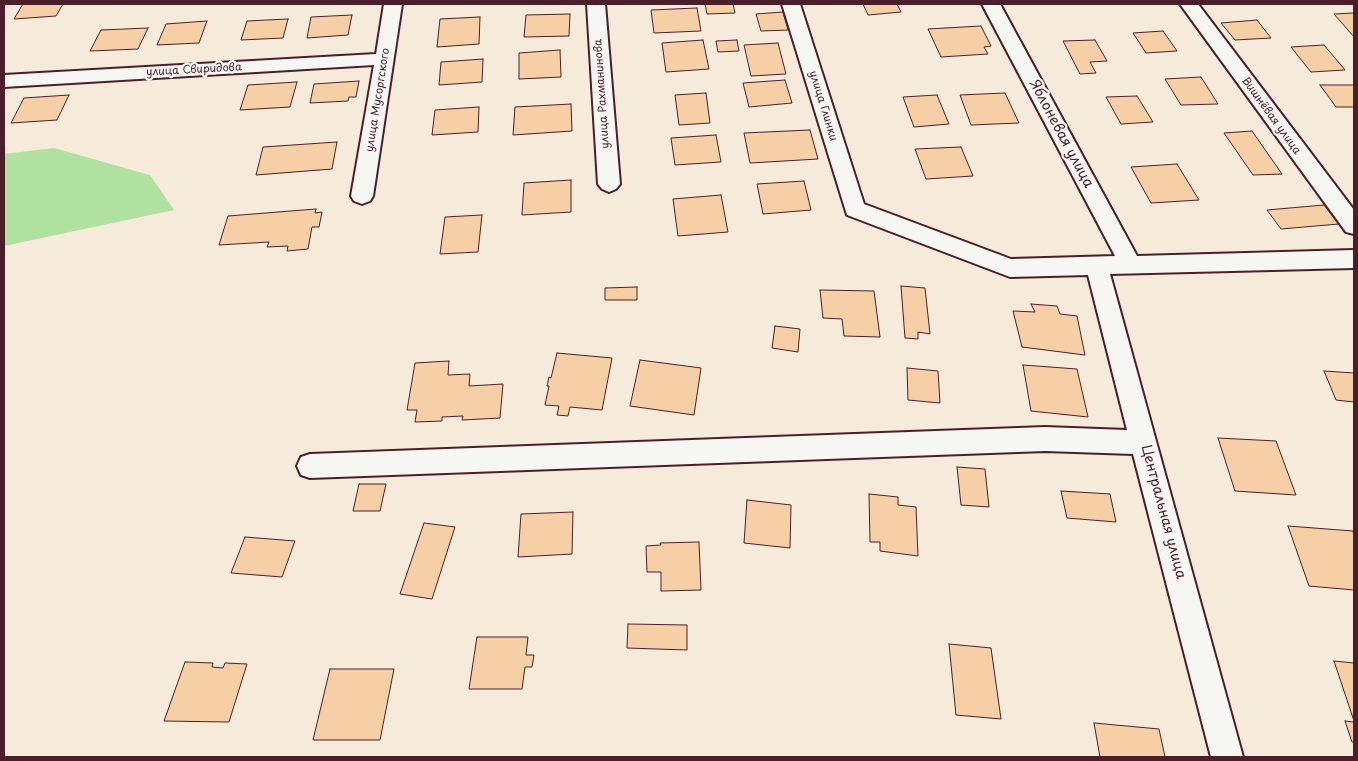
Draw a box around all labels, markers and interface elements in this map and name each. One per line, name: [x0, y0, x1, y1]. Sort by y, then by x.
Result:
street label: улица Рахманинова: [592, 39, 612, 149]
street label: улица Мусоргского: [363, 47, 393, 153]
street label: улица Свиридова: [146, 61, 242, 79]
street label: улица Глинки: [806, 69, 840, 143]
street label: Вишнёвая улица: [1239, 75, 1303, 157]
street label: Яблоневая улица: [1025, 77, 1097, 191]
street label: Центральная улица: [1137, 443, 1189, 581]

